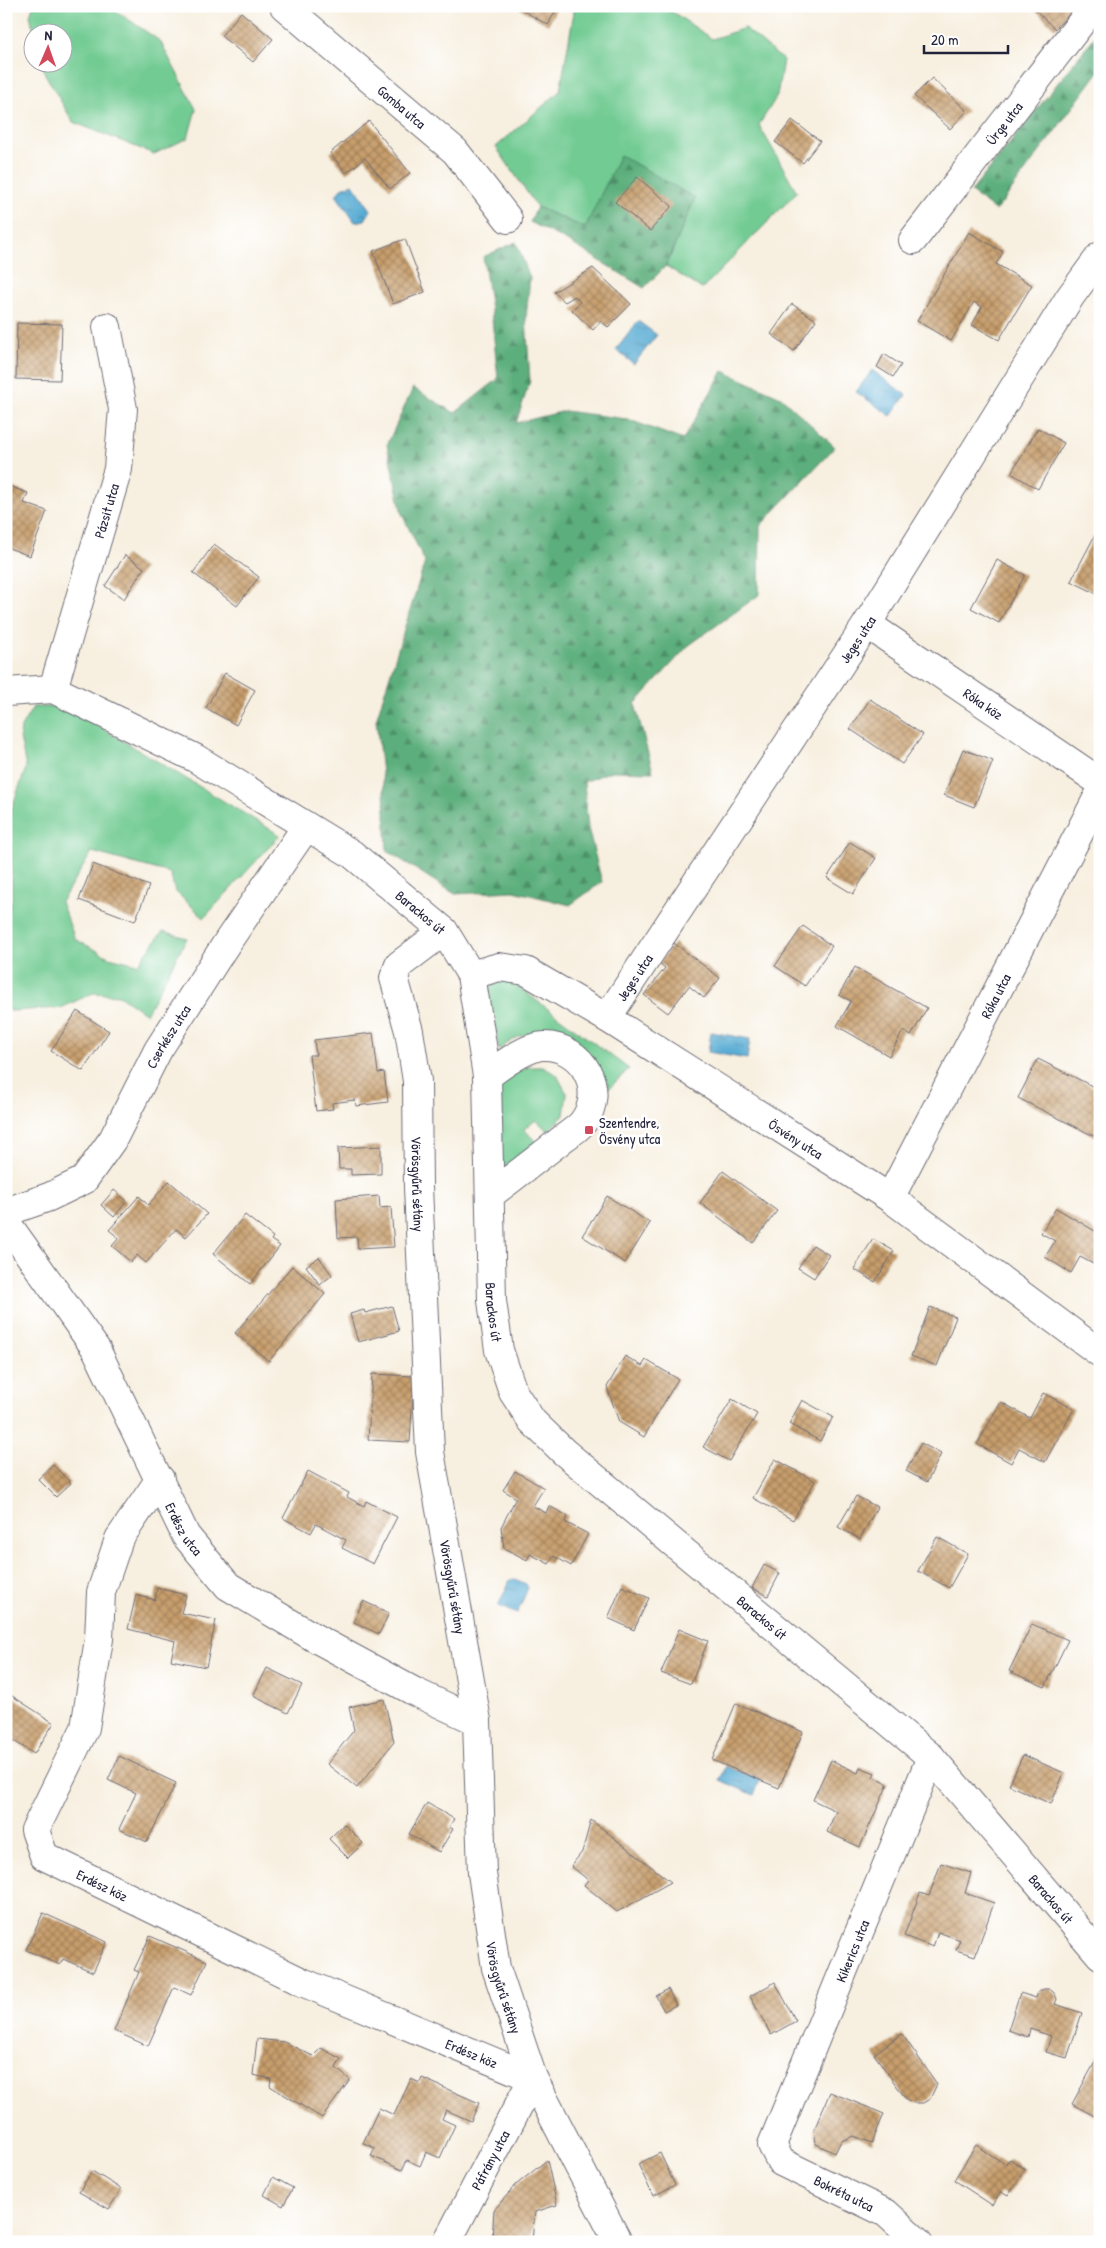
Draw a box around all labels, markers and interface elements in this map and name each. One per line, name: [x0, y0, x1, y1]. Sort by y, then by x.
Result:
north arrow: [22, 22, 72, 72]
scale bar: [924, 22, 1007, 54]
text: N: [44, 25, 53, 44]
text: 20 m: [931, 29, 958, 50]
street label: Gomba utca: [374, 80, 431, 133]
street label: Ürge utca: [981, 97, 1027, 148]
street label: Pázsit utca: [89, 481, 123, 540]
street label: Jeges utca: [835, 612, 880, 666]
street label: Róka köz: [960, 683, 1007, 723]
street label: Barackos út: [392, 885, 450, 938]
street label: Jeges utca: [612, 950, 657, 1004]
street label: Róka utca: [975, 969, 1015, 1021]
street label: Cserkész utca: [141, 1000, 195, 1071]
place label: Szentendre, Ösvény utca: [599, 1113, 661, 1149]
street label: Ösvény utca: [765, 1114, 827, 1163]
marker: Szentendre, Ösvény utca: [583, 1124, 595, 1136]
street label: Vörösgyűrű sétány: [407, 1136, 430, 1232]
street label: Barackos út: [482, 1282, 507, 1343]
street label: Erdész utca: [162, 1499, 208, 1559]
street label: Vörösgyűrű sétány: [436, 1538, 471, 1636]
street label: Barackos út: [734, 1591, 792, 1643]
street label: Erdész köz: [74, 1864, 131, 1905]
street label: Barackos út: [1025, 1870, 1078, 1927]
street label: Kikerics utca: [830, 1916, 873, 1985]
street label: Vörösgyűrű sétány: [483, 1940, 527, 2036]
street label: Erdész köz: [443, 2033, 501, 2072]
street label: Páfrány utca: [466, 2126, 515, 2194]
street label: Bokréta utca: [811, 2170, 878, 2216]

